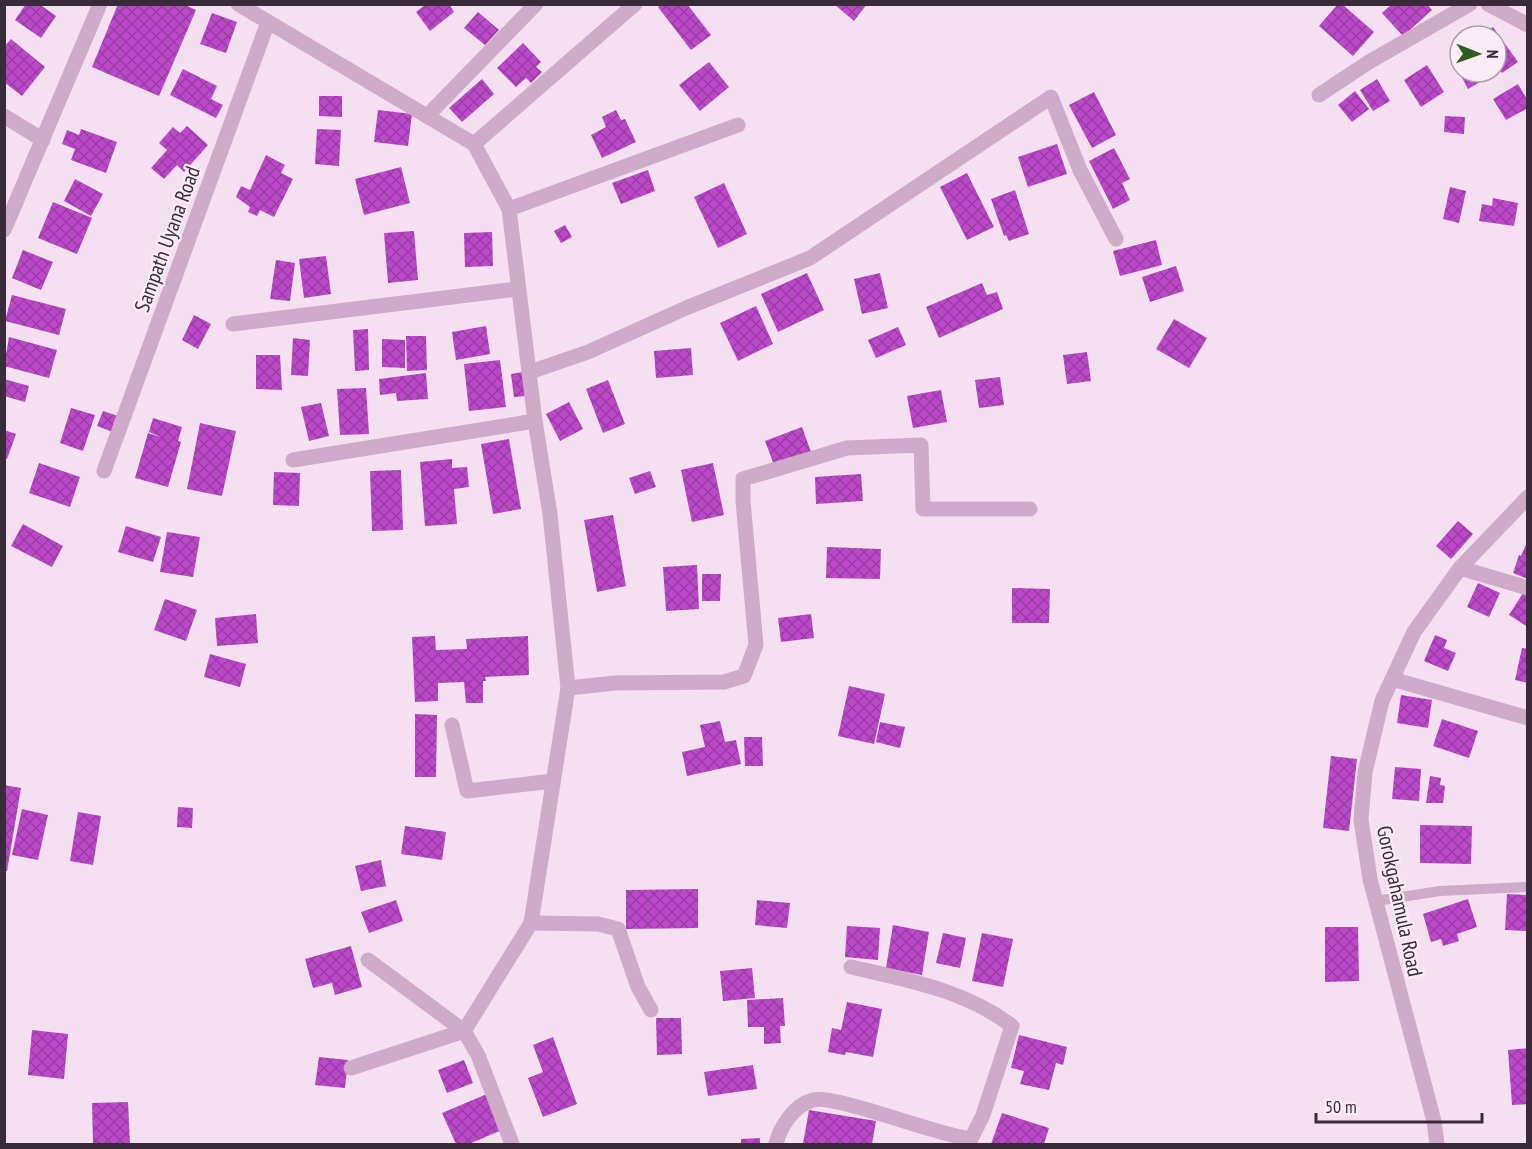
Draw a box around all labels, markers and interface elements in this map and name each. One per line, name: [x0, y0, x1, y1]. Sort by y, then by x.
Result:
north arrow: [1448, 24, 1508, 84]
text: N: [1483, 50, 1503, 59]
street label: Sampath Uyana Road: [128, 162, 206, 316]
street label: Gorokgahamula Road: [1371, 823, 1429, 979]
scale bar: [1316, 1086, 1482, 1124]
text: 50 m: [1325, 1095, 1357, 1118]

